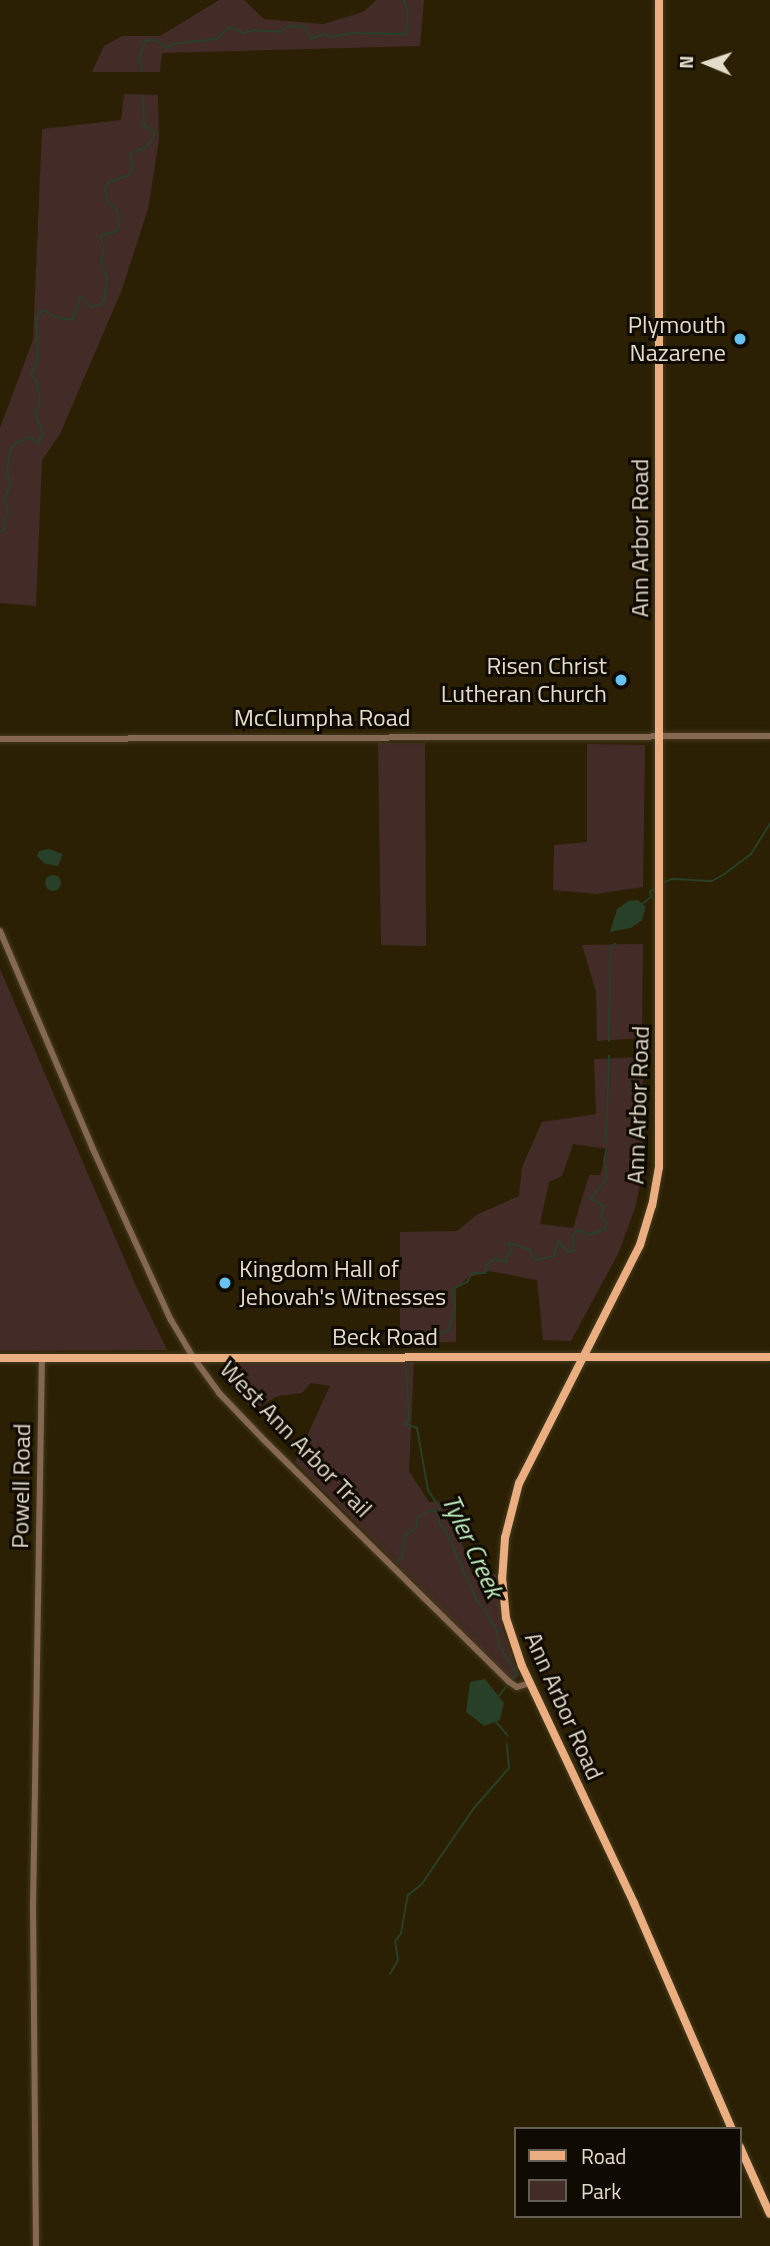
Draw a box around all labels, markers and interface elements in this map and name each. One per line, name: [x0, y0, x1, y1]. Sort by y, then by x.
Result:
north arrow: [672, 28, 742, 98]
text: N: [671, 55, 700, 69]
place label: Plymouth Nazarene: [628, 311, 726, 367]
marker: Plymouth Nazarene: [732, 331, 748, 347]
street label: Ann Arbor Road: [626, 459, 654, 617]
place label: Risen Christ Lutheran Church: [441, 652, 607, 708]
marker: Risen Christ Lutheran Church: [613, 672, 629, 688]
street label: McClumpha Road: [234, 704, 410, 732]
street label: Ann Arbor Road: [621, 1025, 655, 1185]
place label: Kingdom Hall of Jehovah's Witnesses: [239, 1255, 446, 1311]
marker: Kingdom Hall of Jehovah's Witnesses: [217, 1275, 233, 1291]
street label: Beck Road: [332, 1323, 438, 1351]
street label: West Ann Arbor Trail: [214, 1355, 378, 1523]
street label: Powell Road: [6, 1423, 36, 1549]
water label: Tyler Creek: [435, 1489, 511, 1603]
street label: Ann Arbor Road: [519, 1628, 609, 1784]
legend: [514, 2127, 742, 2218]
text: Road: [581, 2140, 626, 2172]
text: Park: [581, 2175, 621, 2207]

